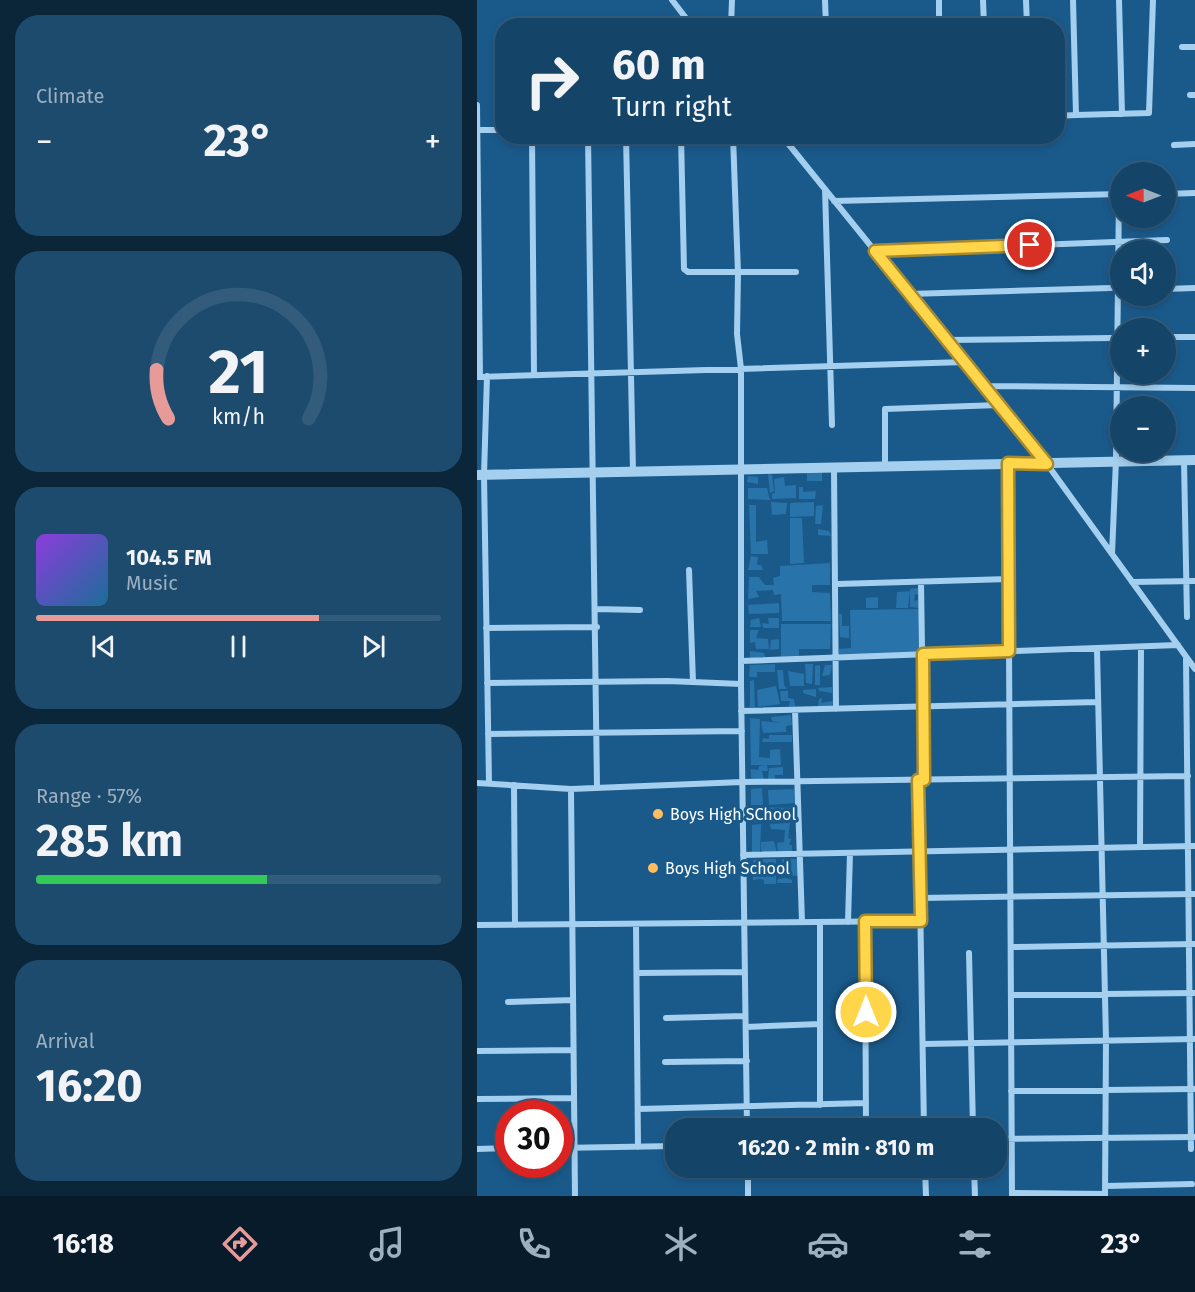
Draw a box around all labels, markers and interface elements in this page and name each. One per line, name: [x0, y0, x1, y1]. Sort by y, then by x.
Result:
text: 60 m: [612, 40, 706, 90]
icon: right: [513, 42, 591, 120]
text: Climate: [36, 84, 104, 108]
text: Turn right: [612, 91, 732, 123]
text: 23°: [204, 114, 273, 168]
text: −: [36, 122, 53, 162]
text: +: [425, 122, 441, 162]
north arrow: [1110, 162, 1176, 228]
map controls: [1110, 162, 1176, 462]
pin: [1004, 219, 1055, 270]
icon: arrive: [1013, 228, 1046, 261]
button: sound: [1110, 240, 1176, 306]
button: +: [1110, 318, 1176, 384]
text: 21: [209, 335, 268, 410]
button: −: [1110, 396, 1176, 462]
text: km/h: [212, 404, 265, 430]
text: 104.5 FM: [126, 544, 211, 571]
text: Music: [126, 571, 178, 595]
icon: previous: [87, 630, 120, 663]
icon: pause: [222, 630, 255, 663]
icon: next: [357, 630, 390, 663]
text: Range · 57%: [36, 784, 142, 808]
place label: Boys High SChool: [670, 805, 796, 824]
marker: Boys High SChool: [651, 807, 665, 821]
text: 285 km: [36, 814, 183, 868]
place label: Boys High School: [665, 859, 790, 878]
marker: Boys High School: [646, 861, 660, 875]
position arrow: [834, 980, 898, 1044]
text: Arrival: [36, 1029, 95, 1053]
text: 16:20: [36, 1059, 143, 1113]
speed limit sign: 30: [495, 1100, 573, 1178]
text: 16:20 · 2 min · 810 m: [738, 1134, 934, 1161]
icon: directions: [219, 1223, 261, 1265]
icon: music: [366, 1223, 408, 1265]
icon: phone: [513, 1223, 555, 1265]
icon: climate: [660, 1223, 702, 1265]
icon: car: [807, 1223, 849, 1265]
icon: filters: [954, 1223, 996, 1265]
text: 16:18: [52, 1228, 114, 1260]
text: 23°: [1101, 1228, 1143, 1260]

